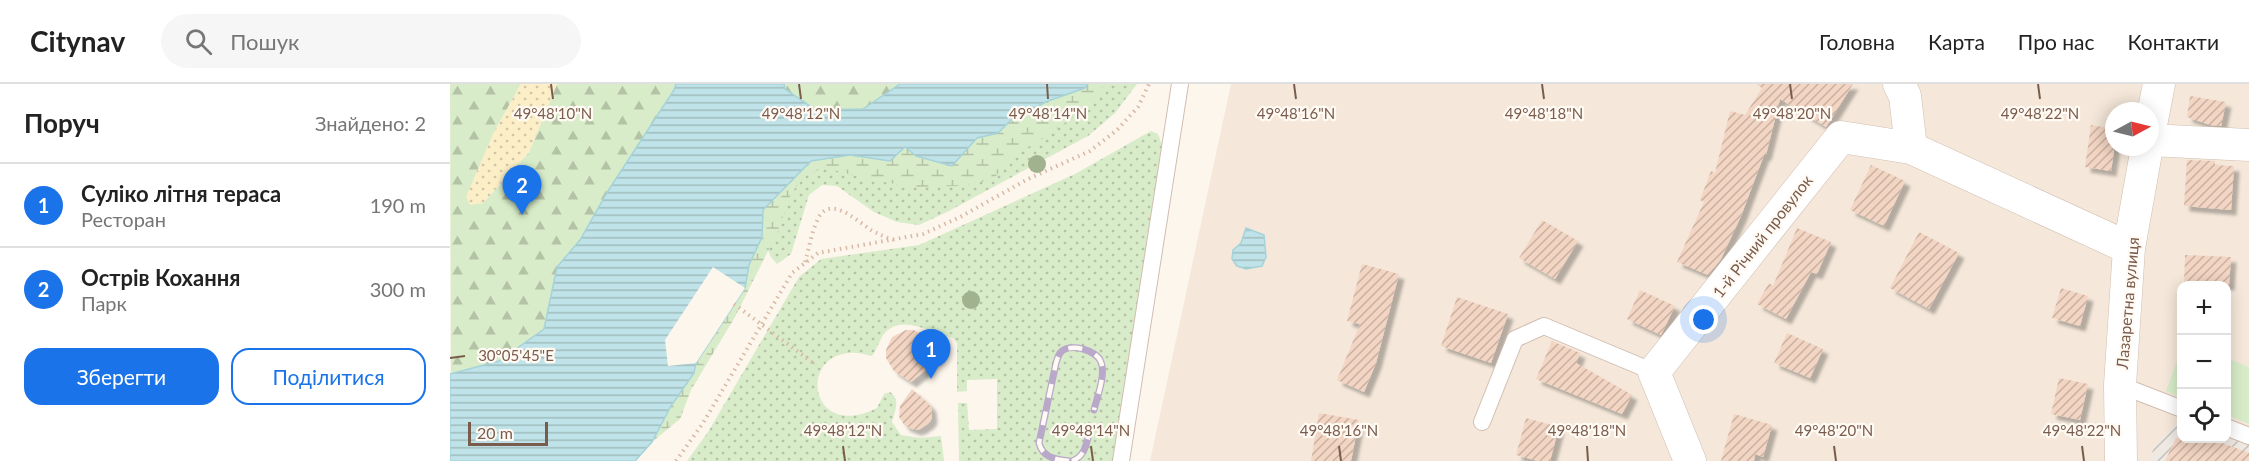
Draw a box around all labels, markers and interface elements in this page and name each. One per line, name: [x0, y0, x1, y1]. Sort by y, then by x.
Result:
search box: [161, 14, 581, 68]
text: Citynav: [30, 24, 125, 58]
icon: search: [182, 25, 215, 58]
text: Пошук: [230, 28, 299, 55]
text: Головна: [1819, 29, 1895, 54]
text: Карта: [1928, 29, 1985, 54]
text: Про нас: [2018, 29, 2094, 54]
text: Контакти: [2127, 29, 2219, 54]
north arrow: [2105, 102, 2159, 156]
text: 49°48'10"N: [514, 104, 592, 122]
text: 49°48'12"N: [762, 104, 840, 122]
text: 49°48'14"N: [1009, 104, 1087, 122]
text: 49°48'16"N: [1257, 104, 1335, 122]
text: 49°48'18"N: [1505, 104, 1583, 122]
text: 49°48'20"N: [1753, 104, 1831, 122]
text: 49°48'22"N: [2001, 104, 2079, 122]
text: Поруч: [24, 107, 100, 139]
text: Знайдено: 2: [315, 111, 426, 135]
pin: 2: [502, 166, 542, 215]
street label: 1-й Річний провулок: [1708, 170, 1816, 301]
text: Суліко літня тераса: [81, 180, 281, 207]
text: 1: [38, 193, 49, 217]
text: 190 m: [370, 193, 426, 217]
text: Ресторан: [81, 207, 166, 231]
street label: Лазаретна вулиця: [2112, 236, 2142, 371]
text: Острів Кохання: [81, 264, 240, 291]
text: 2: [38, 277, 49, 301]
text: 300 m: [370, 277, 426, 301]
map controls: [2177, 281, 2231, 443]
button: +: [2177, 281, 2231, 335]
text: Парк: [81, 291, 127, 315]
your location: [1689, 305, 1718, 334]
pin: 1: [912, 330, 950, 379]
button: −: [2177, 335, 2231, 389]
text: 30°05'45"E: [478, 346, 554, 364]
button: Зберегти: [24, 348, 219, 405]
button: Поділитися: [231, 348, 426, 405]
button: locate: [2177, 389, 2231, 443]
scale bar: [468, 419, 548, 446]
text: 49°48'12"N: [804, 421, 882, 439]
text: 49°48'14"N: [1052, 421, 1130, 439]
text: 49°48'16"N: [1300, 421, 1378, 439]
text: 49°48'18"N: [1548, 421, 1626, 439]
text: 49°48'20"N: [1795, 421, 1873, 439]
text: 49°48'22"N: [2043, 421, 2121, 439]
text: 20 m: [477, 423, 513, 442]

